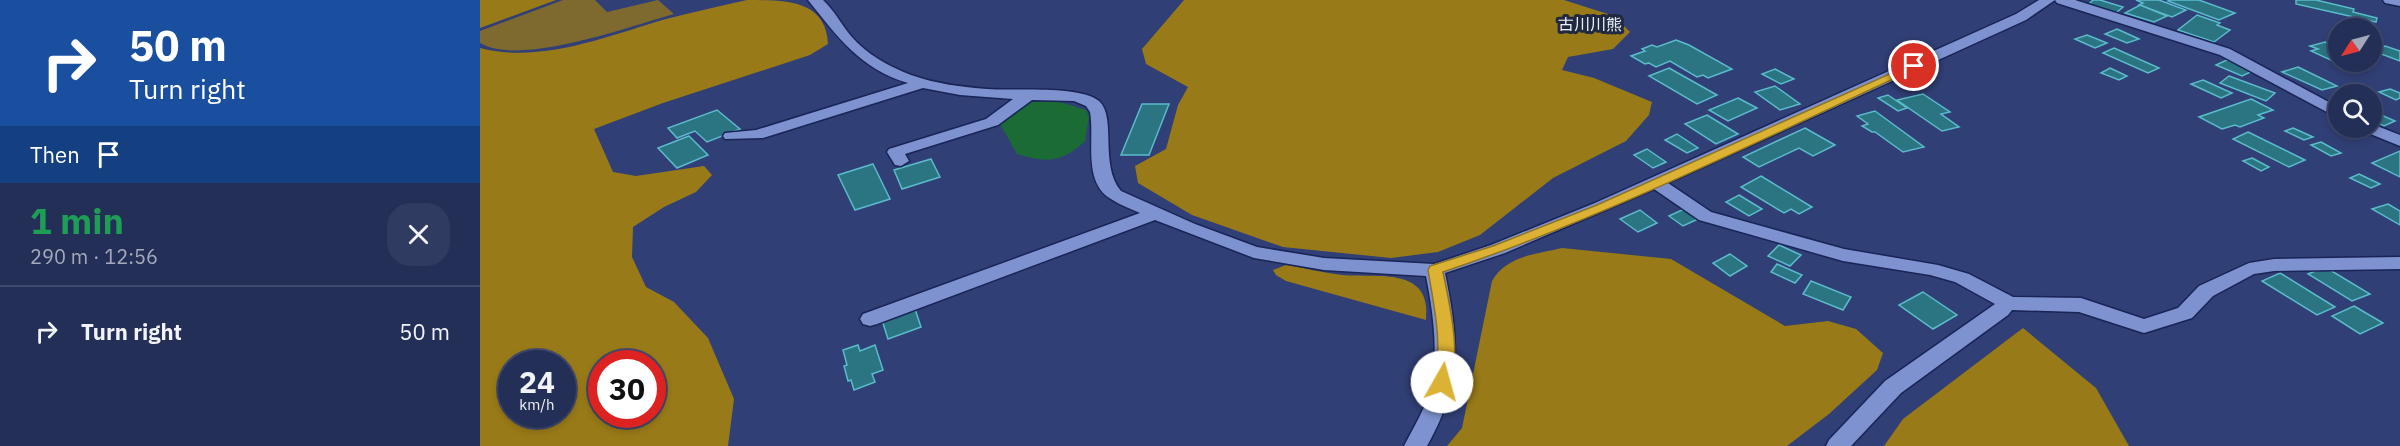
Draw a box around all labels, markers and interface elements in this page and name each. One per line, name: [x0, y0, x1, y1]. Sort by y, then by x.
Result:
district label: 古川川熊: [1558, 14, 1622, 34]
text: 50 m: [129, 18, 227, 73]
north arrow: [2328, 18, 2382, 72]
map controls: [2328, 18, 2382, 138]
icon: right: [30, 24, 108, 102]
pin: [1888, 40, 1939, 91]
icon: arrive: [1897, 49, 1930, 82]
text: Turn right: [129, 71, 246, 106]
button: search: [2328, 84, 2382, 138]
icon: arrive: [92, 138, 125, 171]
text: Then: [30, 140, 80, 169]
text: 1 min: [30, 197, 124, 244]
button: close: [387, 203, 450, 266]
text: 290 m · 12:56: [30, 243, 158, 270]
icon: right: [30, 315, 63, 348]
text: Turn right: [81, 317, 182, 346]
text: 50 m: [399, 317, 450, 346]
speed limit sign: 30: [588, 350, 666, 428]
position arrow: [1410, 350, 1474, 414]
text: 24: [519, 362, 555, 401]
text: km/h: [519, 395, 555, 414]

